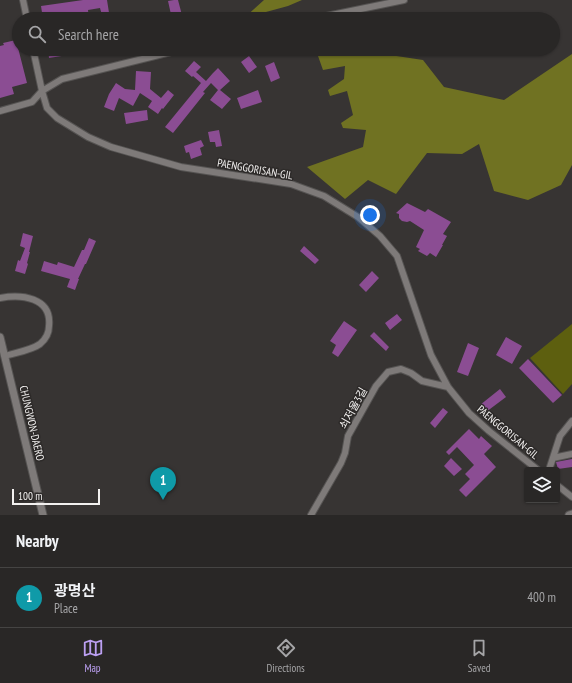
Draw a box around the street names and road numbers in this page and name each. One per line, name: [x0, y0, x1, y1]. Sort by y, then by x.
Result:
street label: PAENGGORISAN-GIL: [216, 155, 294, 183]
street label: CHUNGWON-DAERO: [17, 384, 47, 462]
street label: 쇠저울3길: [336, 385, 370, 431]
street label: PAENGGORISAN-GIL: [474, 402, 542, 462]

